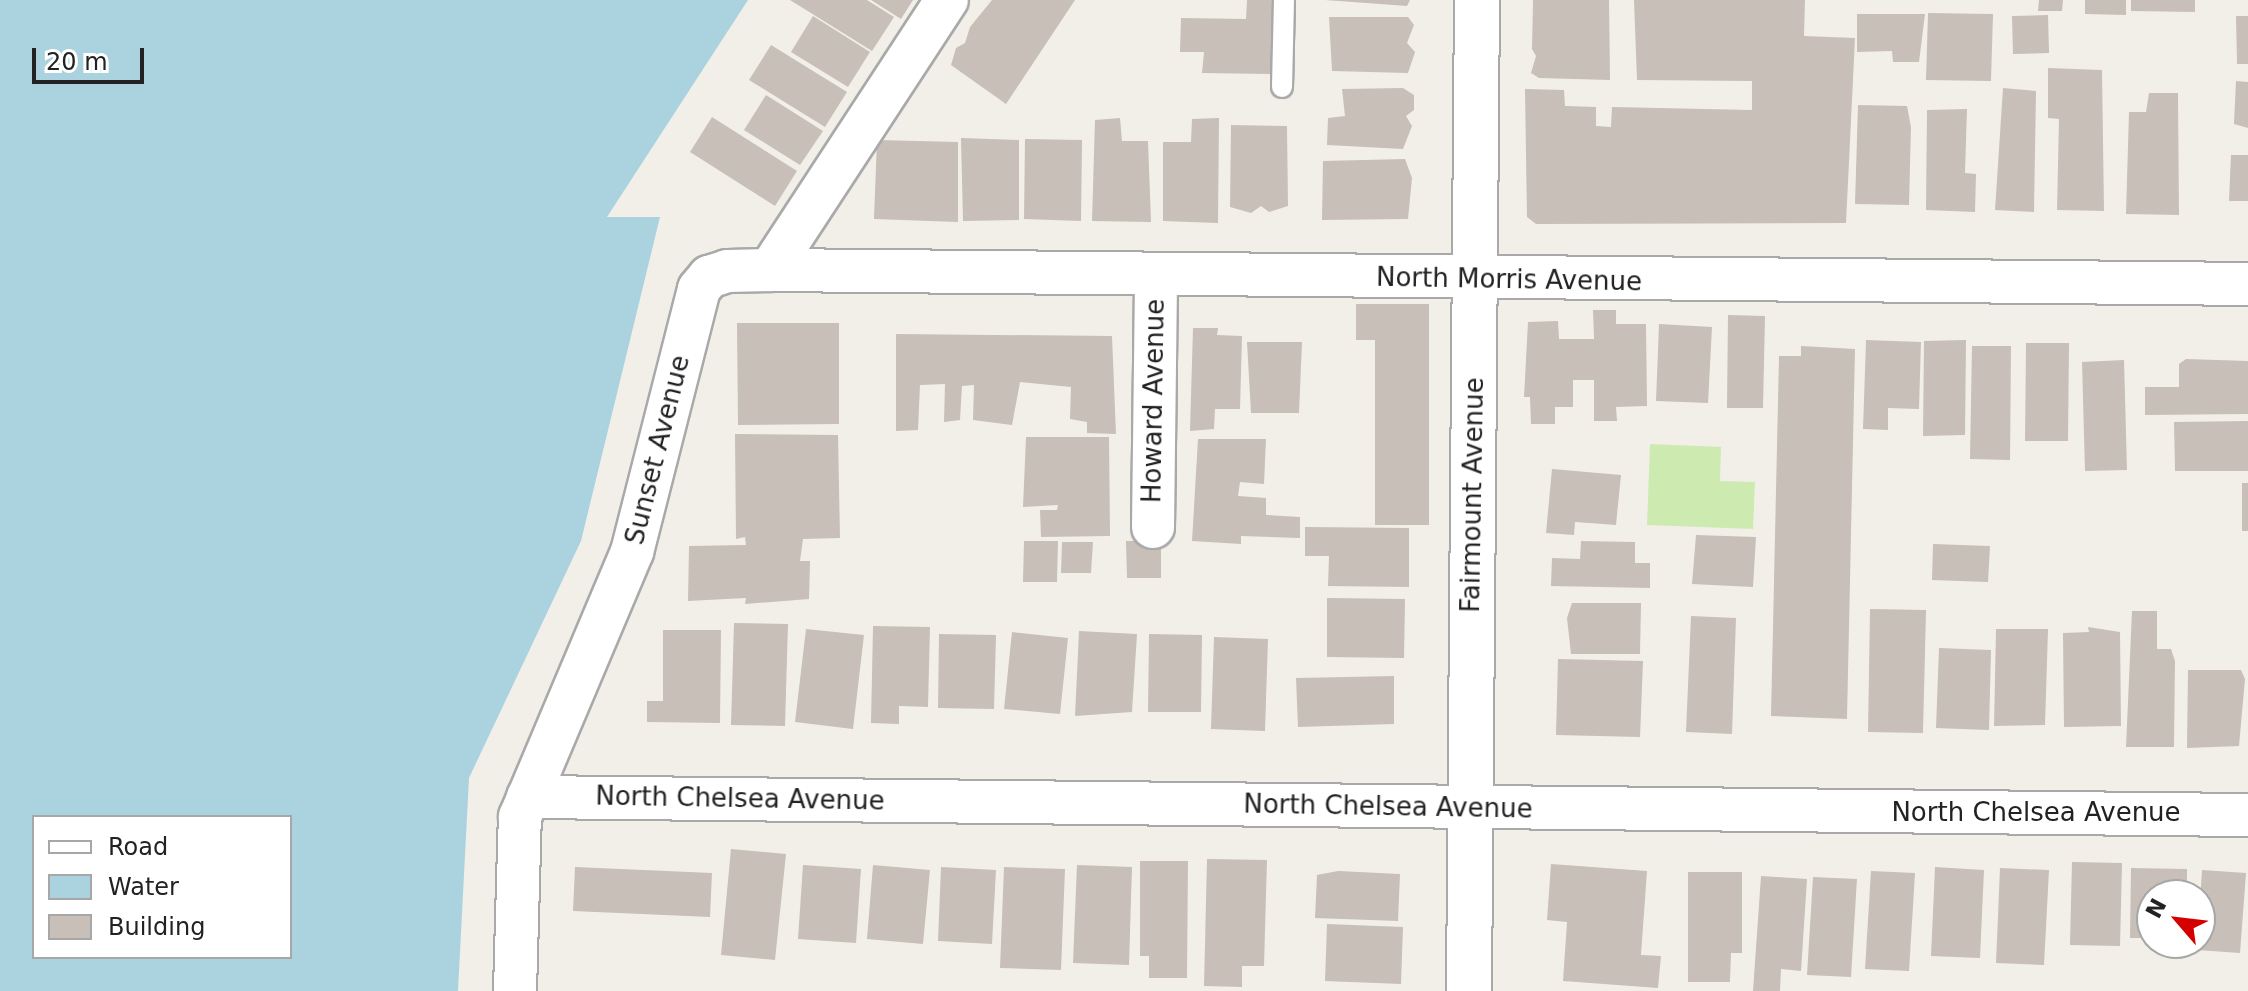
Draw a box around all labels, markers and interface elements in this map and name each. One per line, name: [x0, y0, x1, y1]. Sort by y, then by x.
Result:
scale bar: [36, 32, 148, 82]
text: 20 m: [46, 48, 108, 76]
street label: North Morris Avenue: [1376, 262, 1642, 298]
street label: Howard Avenue: [1137, 299, 1171, 503]
street label: Sunset Avenue: [619, 352, 697, 548]
street label: Fairmount Avenue: [1455, 377, 1491, 613]
street label: North Chelsea Avenue: [595, 781, 885, 817]
street label: North Chelsea Avenue: [1243, 789, 1533, 825]
street label: North Chelsea Avenue: [1891, 797, 2181, 829]
legend: [32, 815, 292, 959]
text: Road: [108, 833, 168, 861]
text: Water: [108, 873, 179, 901]
north arrow: [2136, 879, 2216, 959]
text: N: [2141, 894, 2171, 922]
text: Building: [108, 913, 205, 941]

